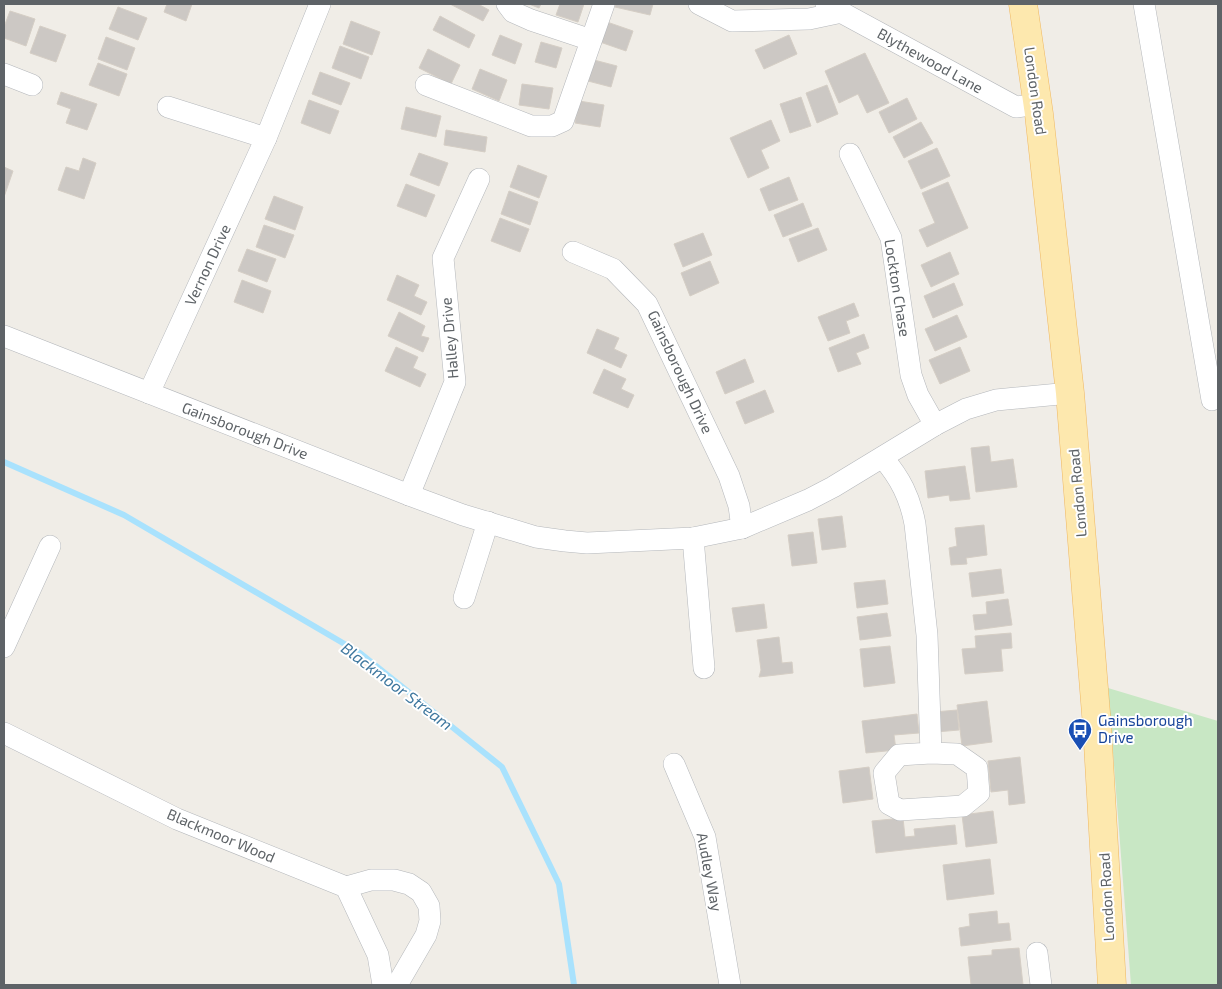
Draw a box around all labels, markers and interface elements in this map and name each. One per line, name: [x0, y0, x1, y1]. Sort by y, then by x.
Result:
street label: Blythewood Lane: [875, 24, 986, 97]
street label: London Road: [1021, 46, 1051, 136]
street label: Vernon Drive: [180, 221, 234, 308]
street label: Lockton Chase: [881, 238, 915, 338]
street label: Halley Drive: [436, 297, 462, 380]
street label: Gainsborough Drive: [644, 307, 717, 436]
street label: Gainsborough Drive: [180, 398, 311, 462]
street label: London Road: [1064, 448, 1090, 538]
water label: Blackmoor Stream: [338, 638, 457, 734]
place label: Gainsborough Drive: [1098, 711, 1193, 746]
bus stop icon: Gainsborough Drive: [1067, 717, 1093, 751]
street label: Blackmoor Wood: [165, 804, 278, 866]
street label: Audley Way: [694, 831, 726, 913]
street label: London Road: [1095, 852, 1117, 942]

